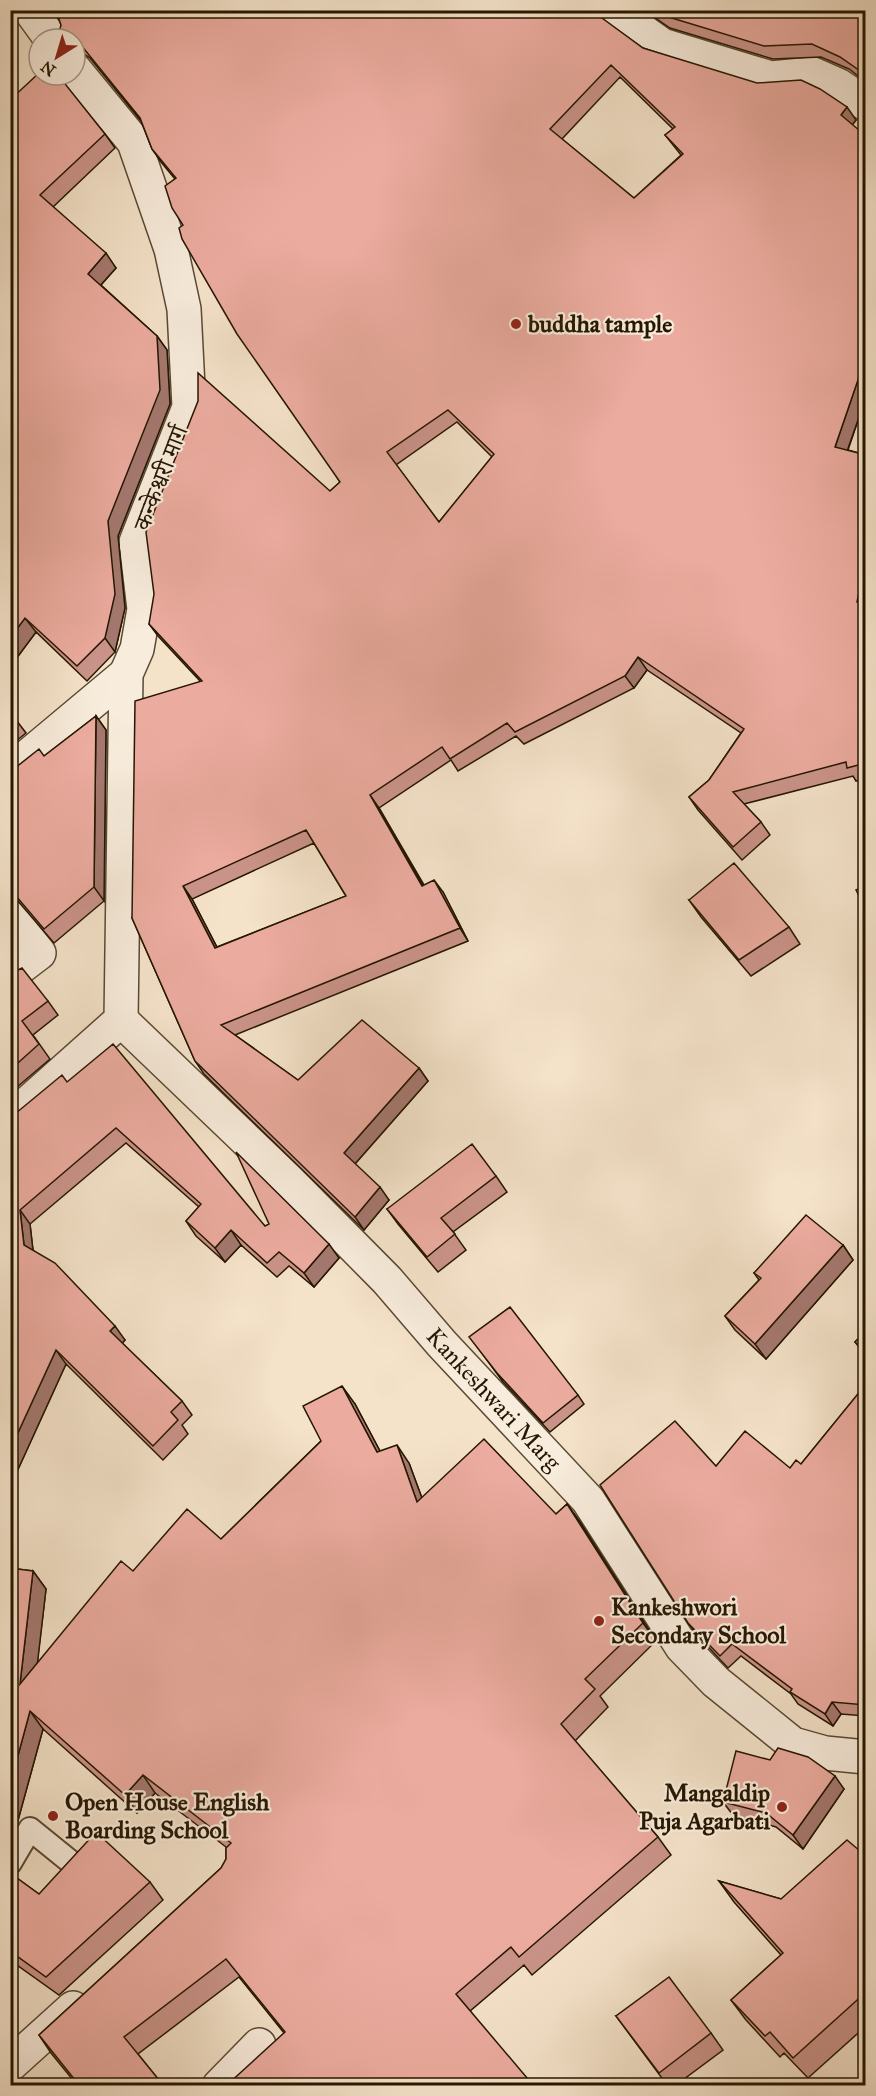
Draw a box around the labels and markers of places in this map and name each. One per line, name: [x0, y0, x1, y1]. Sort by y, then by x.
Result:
place label: buddha tample: [527, 309, 672, 339]
marker: buddha tample: [509, 317, 523, 331]
place label: Kankeshwori Secondary School: [611, 1592, 786, 1650]
marker: Kankeshwori Secondary School: [592, 1614, 606, 1628]
place label: Mangaldip Puja Agarbati: [639, 1778, 770, 1836]
place label: Open House English Boarding School: [65, 1787, 270, 1845]
marker: Mangaldip Puja Agarbati: [775, 1800, 789, 1814]
marker: Open House English Boarding School: [46, 1809, 60, 1823]

